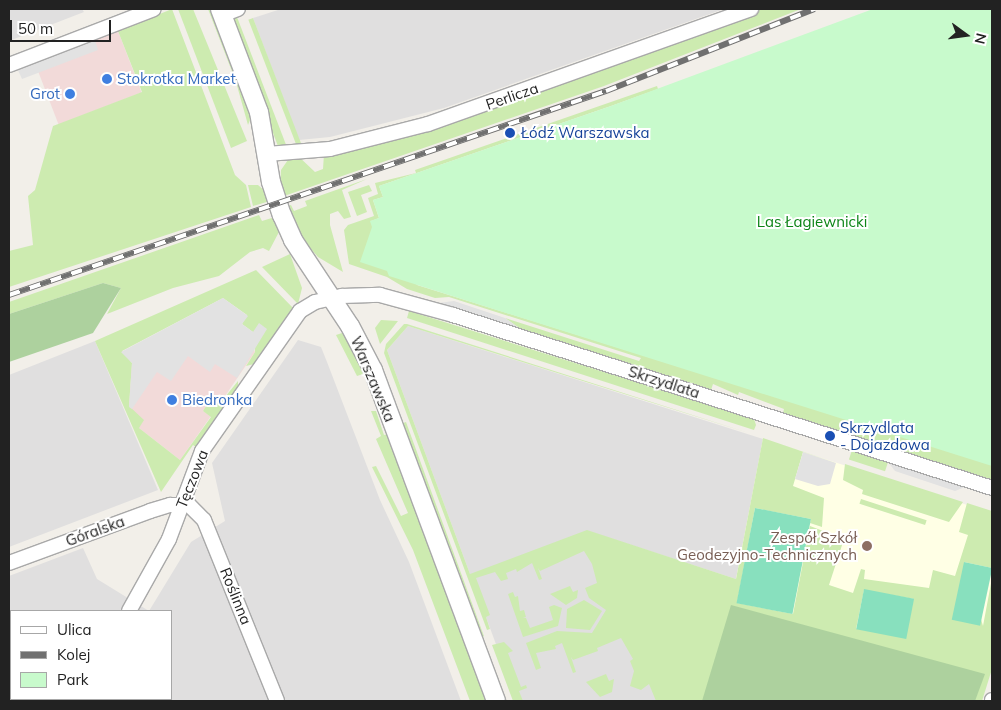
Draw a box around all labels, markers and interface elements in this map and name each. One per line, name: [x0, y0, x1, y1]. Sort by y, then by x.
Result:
scale bar: [12, 10, 114, 42]
north arrow: [941, 10, 991, 60]
text: 50 m: [18, 19, 53, 38]
text: N: [971, 31, 991, 46]
place label: Stokrotka Market: [117, 70, 236, 88]
marker: Stokrotka Market: [101, 73, 113, 85]
street label: Perlicza: [483, 79, 541, 113]
place label: Grot: [30, 85, 60, 103]
marker: Grot: [64, 88, 76, 100]
place label: Łódź Warszawska: [521, 124, 650, 142]
marker: Łódź Warszawska: [503, 126, 517, 140]
park label: Las Łagiewnicki: [757, 213, 867, 231]
street label: Warszawska: [347, 334, 399, 424]
street label: Skrzydlata: [626, 362, 702, 402]
place label: Biedronka: [182, 391, 252, 409]
marker: Biedronka: [166, 394, 178, 406]
place label: Skrzydlata - Dojazdowa: [840, 418, 930, 453]
marker: Skrzydlata - Dojazdowa: [824, 430, 836, 442]
street label: Tęczowa: [172, 447, 212, 511]
street label: Góralska: [63, 512, 127, 550]
place label: Zespół Szkół Geodezyjno-Technicznych: [677, 528, 857, 563]
marker: Zespół Szkół Geodezyjno-Technicznych: [861, 540, 873, 552]
street label: Roślinna: [216, 565, 256, 627]
legend: [10, 610, 172, 700]
text: Ulica: [57, 620, 91, 639]
text: Kolej: [57, 645, 90, 664]
text: Park: [57, 670, 89, 689]

